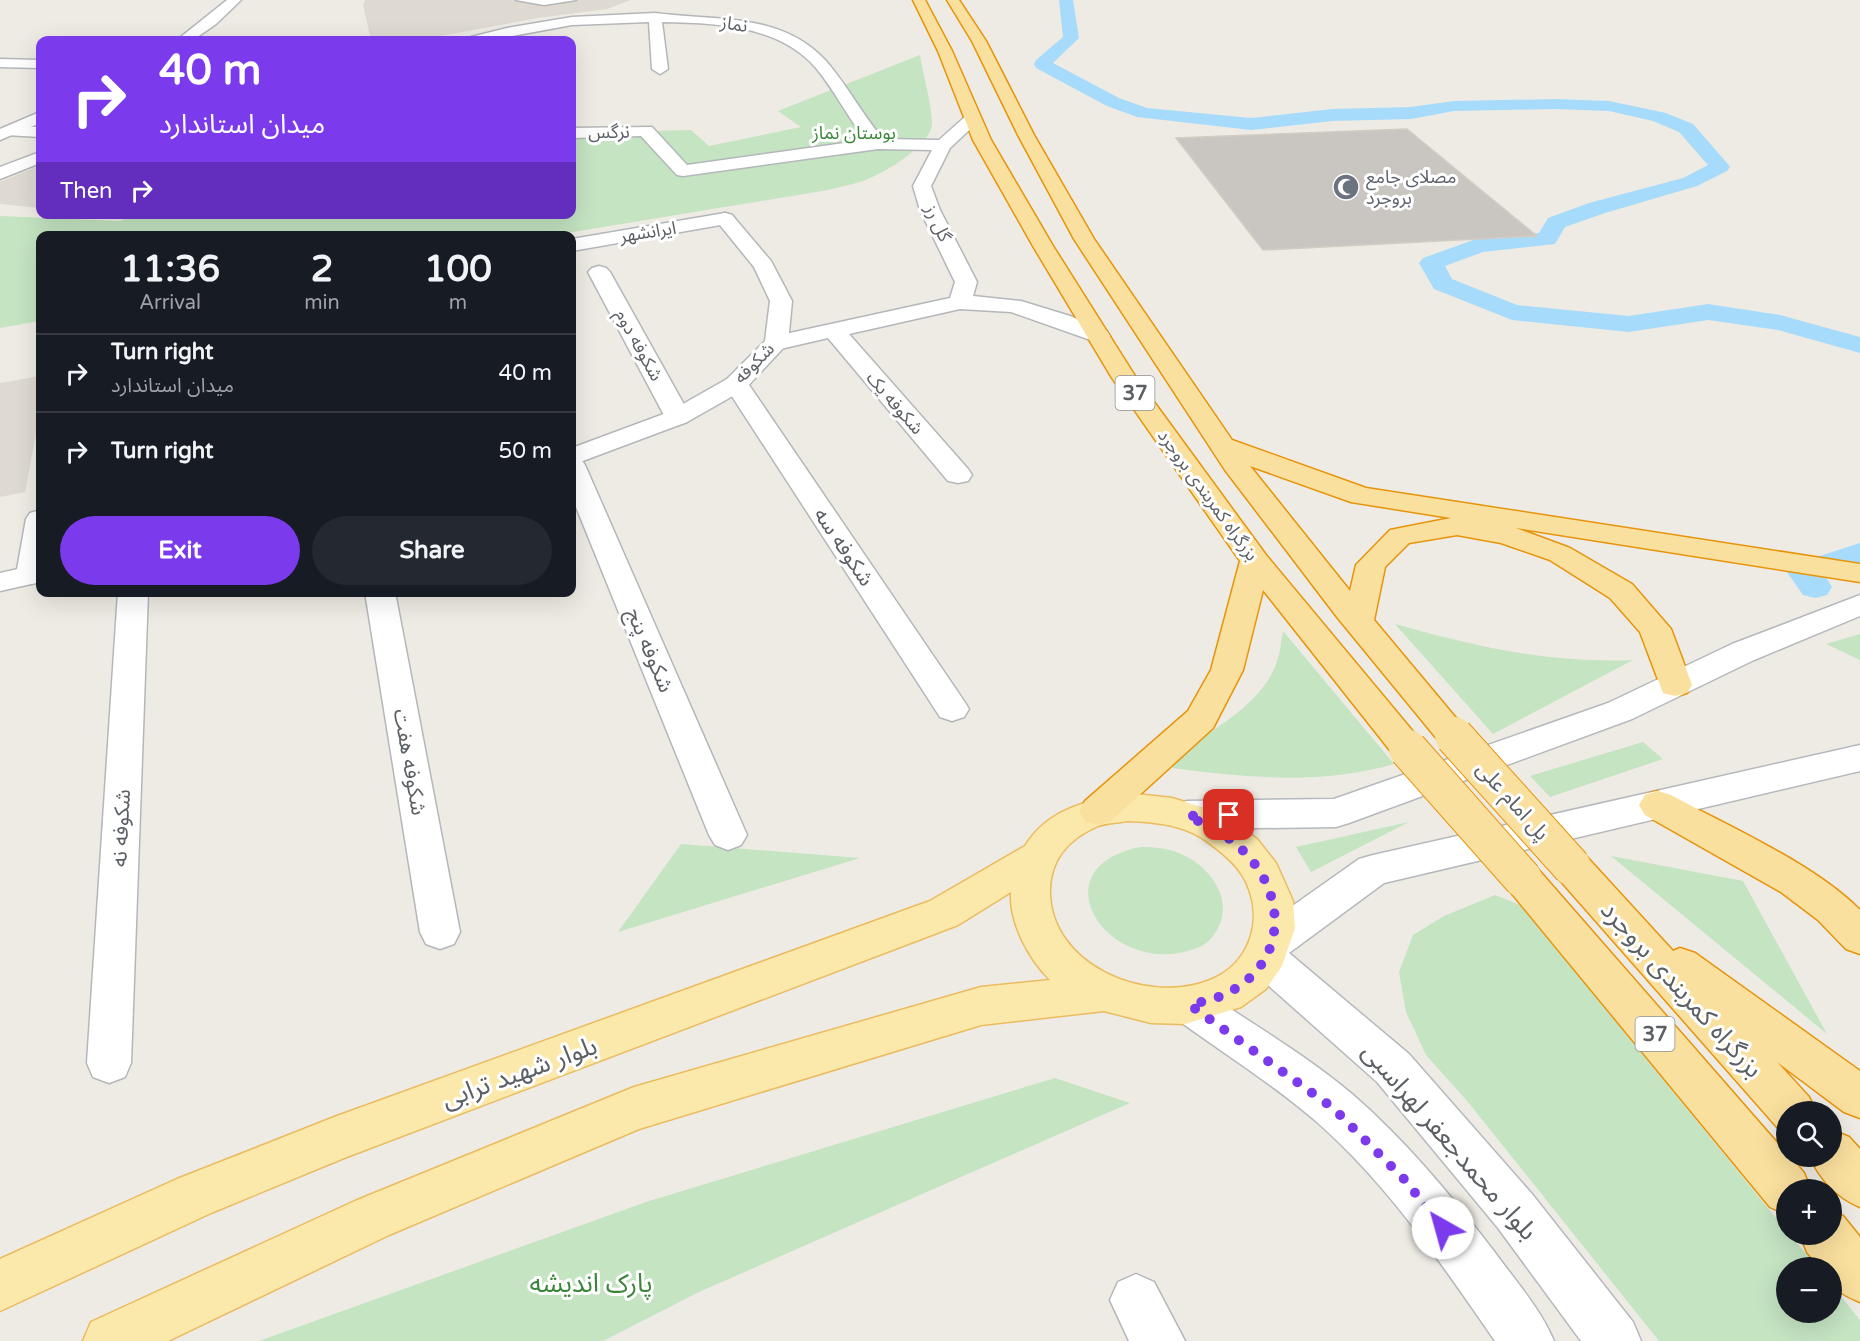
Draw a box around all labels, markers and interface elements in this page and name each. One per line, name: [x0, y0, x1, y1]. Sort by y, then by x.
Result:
street label: نماز: [718, 11, 749, 37]
text: 40 m: [159, 45, 261, 96]
icon: right: [60, 60, 138, 138]
text: میدان استاندارد: [159, 108, 325, 141]
street label: نرگس: [588, 121, 630, 143]
park label: بوستان نماز: [811, 122, 896, 144]
place label: مصلای جامع بروجرد: [1366, 166, 1457, 209]
mosque icon: مصلای جامع بروجرد: [1331, 172, 1361, 202]
icon: right: [125, 174, 158, 207]
text: Then: [60, 178, 113, 204]
street label: گل رز: [919, 200, 956, 246]
street label: ایرانشهر: [617, 217, 678, 247]
text: 11:36: [120, 248, 220, 291]
text: 2: [311, 248, 333, 291]
text: 100: [424, 248, 492, 291]
text: Arrival: [139, 291, 201, 315]
text: min: [304, 291, 340, 315]
text: m: [449, 291, 467, 315]
street label: شکوفه دوم: [608, 305, 668, 386]
street label: شکوفه: [729, 338, 779, 388]
text: Turn right: [111, 339, 213, 365]
icon: right: [60, 357, 93, 390]
text: 40 m: [498, 360, 552, 386]
street label: شکوفه یک: [862, 367, 928, 439]
text: میدان استاندارد: [111, 374, 234, 398]
road number: 37: [1116, 376, 1154, 410]
street label: بزرگراه کمربندی بروجرد: [1153, 425, 1263, 565]
icon: right: [60, 435, 93, 468]
text: Turn right: [111, 438, 213, 464]
text: 50 m: [498, 438, 552, 464]
street label: شکوفه سه: [808, 503, 879, 591]
button: Exit: [60, 516, 300, 585]
button: Share: [312, 516, 552, 585]
street label: شکوفه پنج: [619, 604, 678, 697]
street label: شکوفه هفت: [388, 707, 431, 817]
street label: پل امام علی: [1469, 757, 1554, 848]
street label: شکوفه نه: [107, 788, 136, 868]
pin: [1203, 789, 1254, 840]
icon: arrive: [1212, 798, 1245, 831]
street label: بزرگراه کمربندی بروجرد: [1594, 895, 1769, 1084]
road number: 37: [1636, 1017, 1674, 1051]
street label: بلوار شهید ترابی: [437, 1030, 601, 1115]
street label: بلوار محمدجعفر لهراسبی: [1355, 1036, 1544, 1246]
map controls: [1776, 1101, 1842, 1323]
button: search: [1776, 1101, 1842, 1167]
button: +: [1776, 1179, 1842, 1245]
position arrow: [1411, 1196, 1475, 1260]
button: −: [1776, 1257, 1842, 1323]
park label: پارک اندیشه: [530, 1268, 652, 1300]

